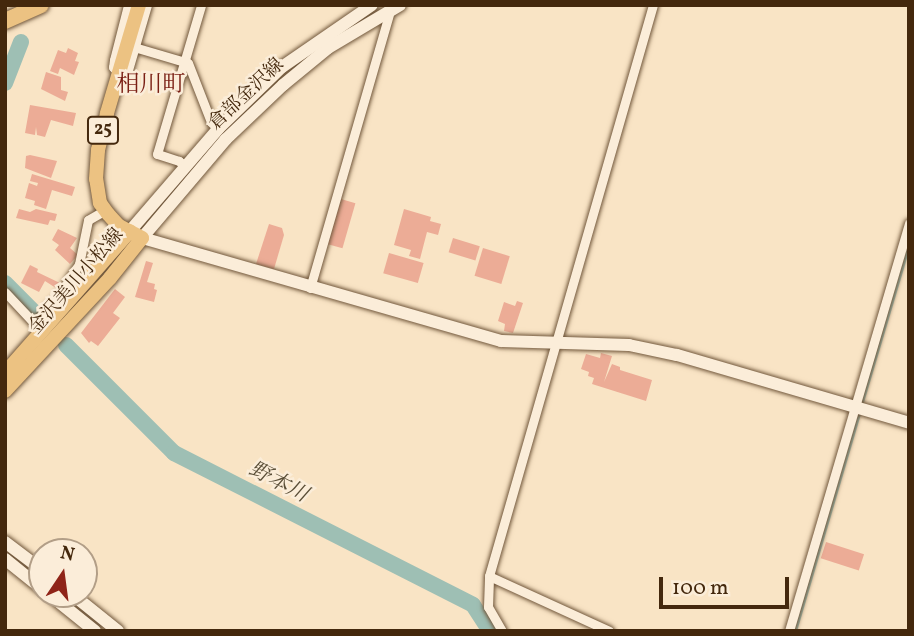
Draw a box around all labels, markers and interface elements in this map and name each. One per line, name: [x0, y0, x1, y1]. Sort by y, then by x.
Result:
street label: 倉部金沢線: [204, 54, 290, 136]
district label: 相川町: [117, 71, 185, 99]
road number: 25: [86, 116, 120, 145]
street label: 金沢美川小松線: [25, 224, 129, 340]
water label: 野本川: [244, 457, 312, 509]
north arrow: [28, 538, 98, 608]
text: N: [58, 540, 77, 569]
scale bar: [662, 562, 792, 606]
text: 100 m: [672, 574, 729, 603]

